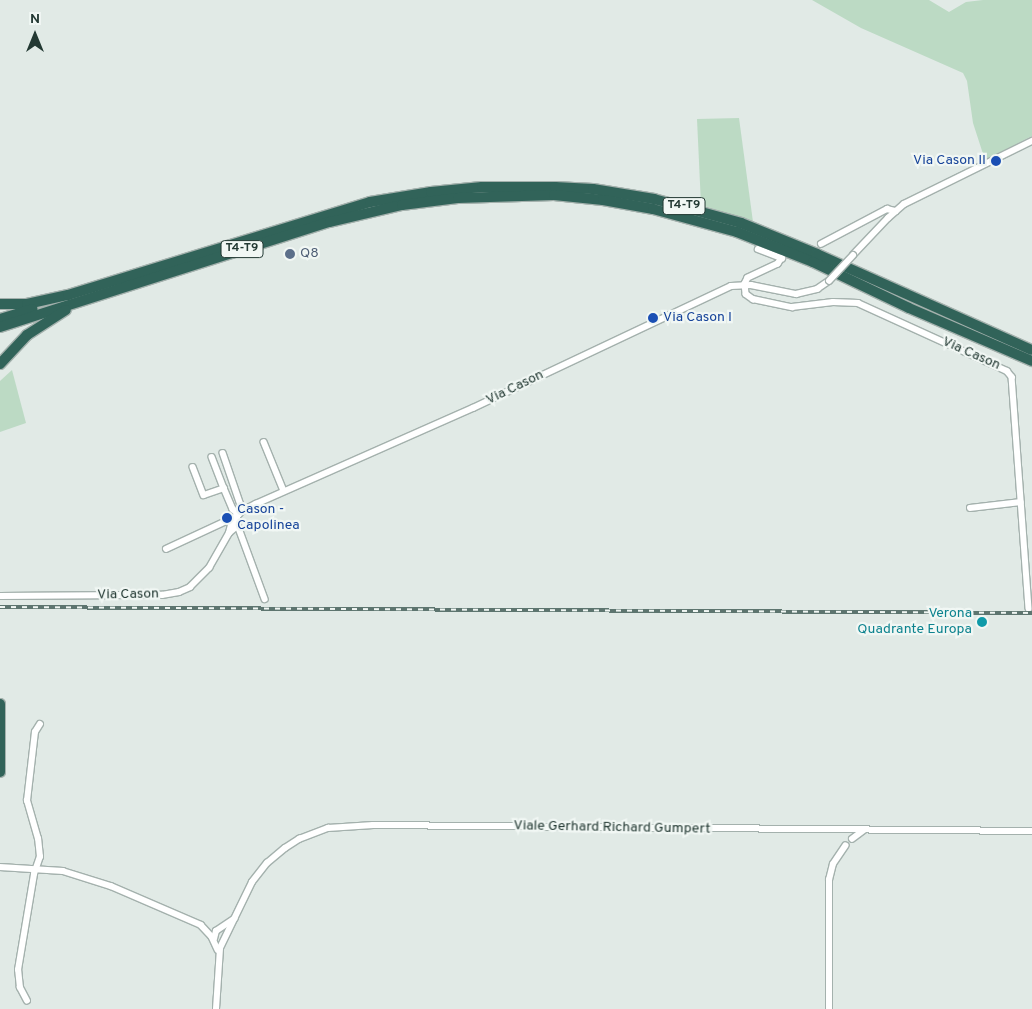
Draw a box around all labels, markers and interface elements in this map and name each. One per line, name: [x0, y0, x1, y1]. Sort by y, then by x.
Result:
north arrow: [10, 10, 60, 60]
text: N: [30, 11, 40, 28]
place label: Via Cason II: [913, 153, 986, 169]
marker: Via Cason II: [990, 155, 1002, 167]
road number: T4-T9: [662, 197, 706, 216]
road number: T4-T9: [220, 240, 264, 258]
place label: Q8: [300, 246, 319, 262]
marker: Q8: [284, 248, 296, 260]
place label: Via Cason I: [663, 310, 732, 326]
marker: Via Cason I: [647, 312, 659, 324]
street label: Via Cason: [939, 334, 1003, 374]
street label: Via Cason: [484, 367, 546, 409]
place label: Cason - Capolinea: [237, 502, 300, 534]
marker: Cason - Capolinea: [221, 512, 233, 524]
street label: Via Cason: [97, 586, 159, 604]
place label: Verona Quadrante Europa: [857, 606, 972, 638]
marker: Verona Quadrante Europa: [976, 616, 988, 628]
street label: Viale Gerhard Richard Gumpert: [513, 818, 711, 838]

